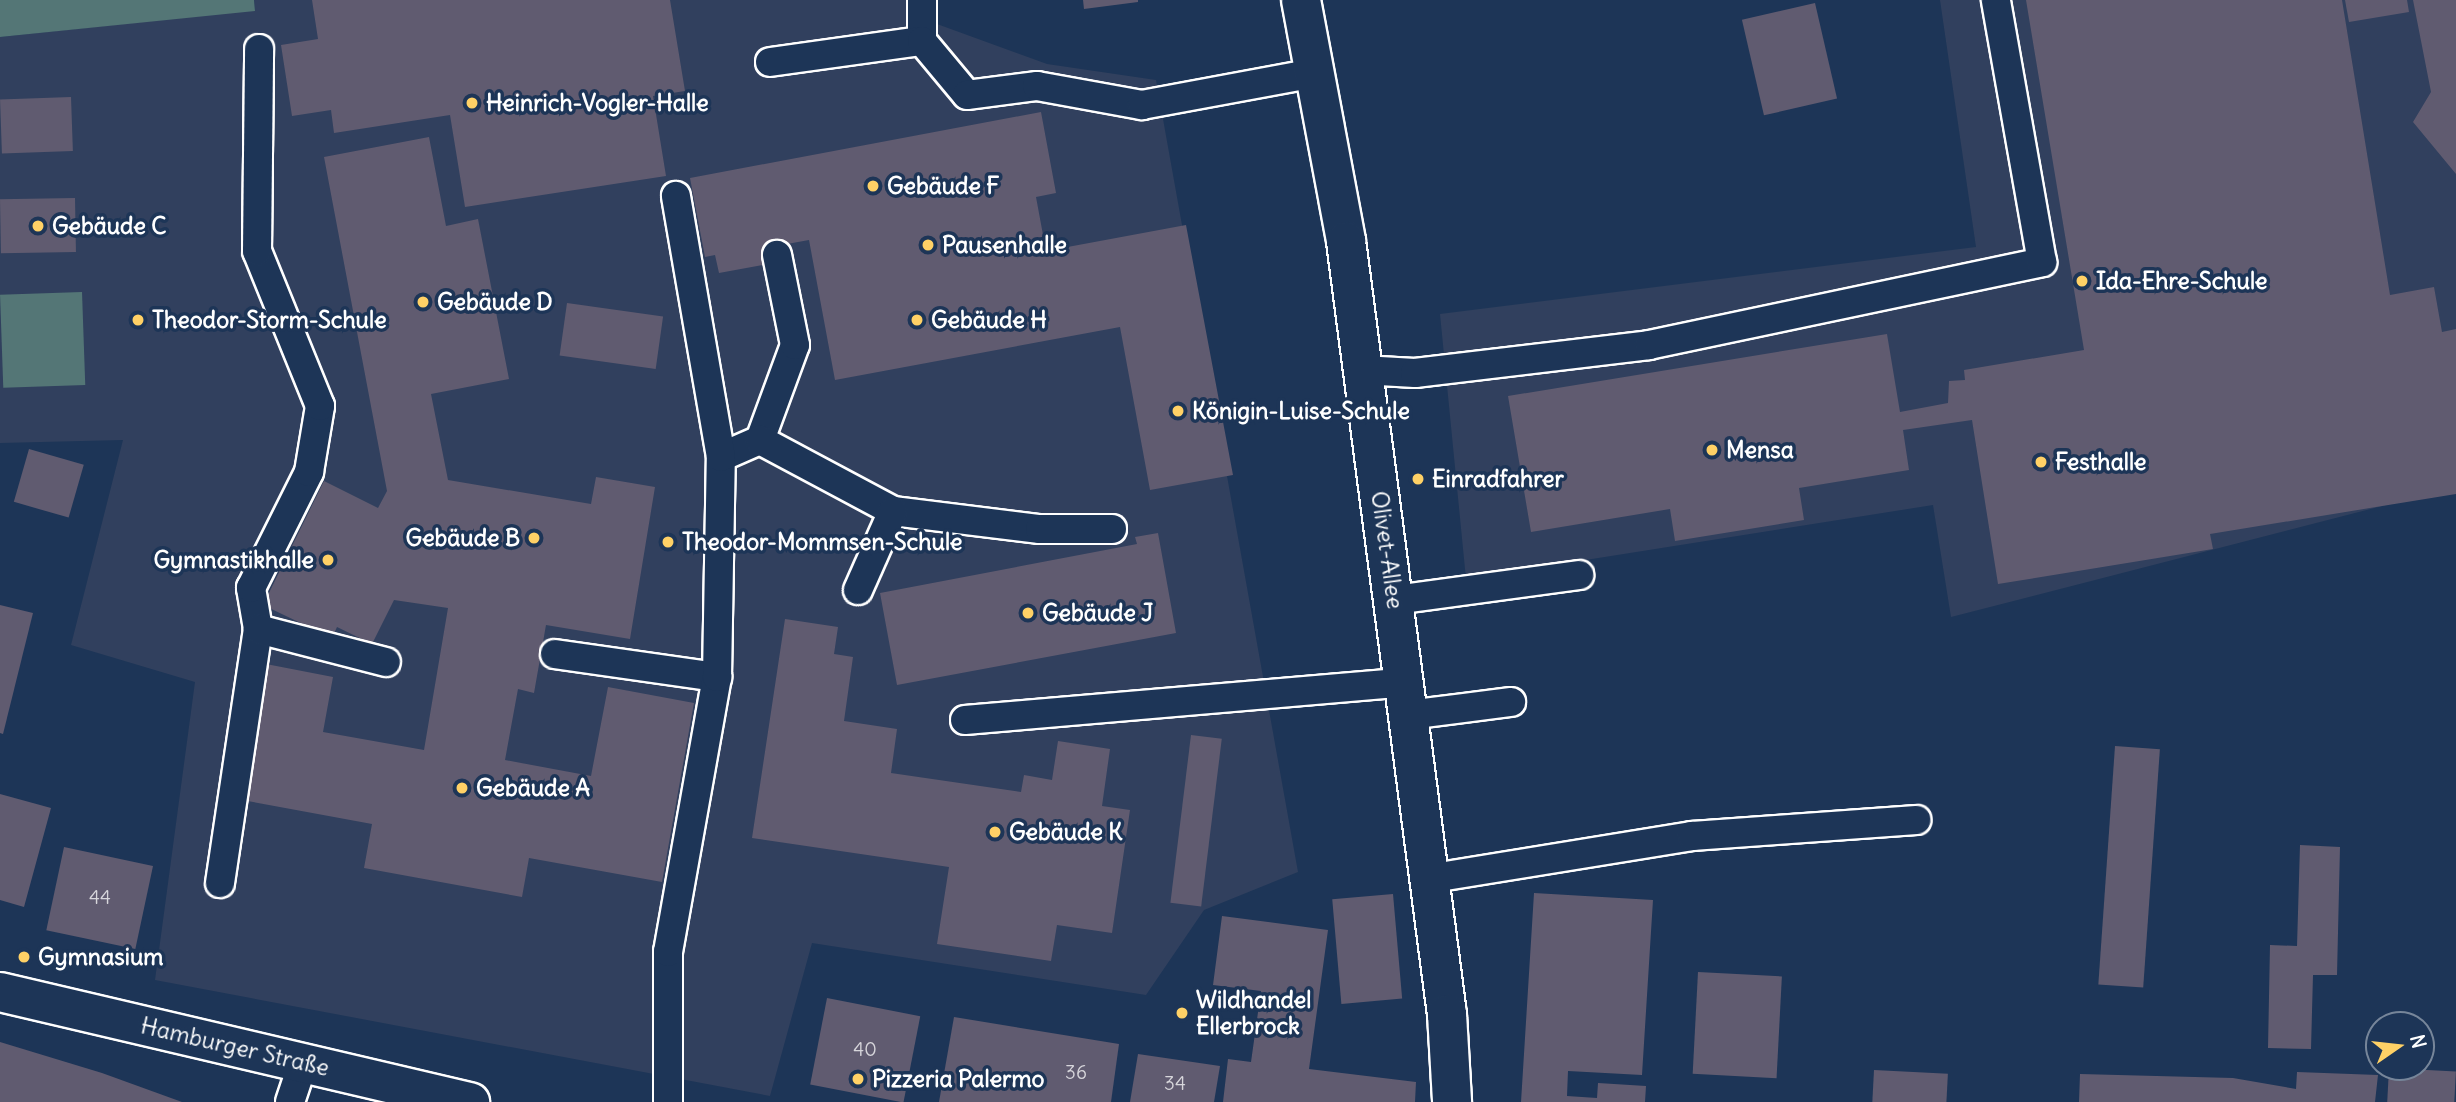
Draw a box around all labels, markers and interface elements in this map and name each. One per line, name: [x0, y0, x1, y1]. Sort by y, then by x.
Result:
place label: Heinrich-Vogler-Halle: [486, 89, 709, 117]
marker: Heinrich-Vogler-Halle: [464, 95, 480, 111]
place label: Gebäude F: [887, 172, 999, 200]
marker: Gebäude F: [865, 178, 881, 194]
place label: Gebäude C: [52, 212, 166, 240]
marker: Gebäude C: [30, 218, 46, 234]
place label: Pausenhalle: [942, 231, 1067, 259]
marker: Pausenhalle: [920, 237, 936, 253]
place label: Ida-Ehre-Schule: [2096, 267, 2267, 295]
marker: Ida-Ehre-Schule: [2074, 273, 2090, 289]
place label: Gebäude D: [437, 288, 553, 316]
marker: Gebäude D: [415, 294, 431, 310]
place label: Theodor-Storm-Schule: [152, 306, 387, 334]
place label: Gebäude H: [931, 306, 1047, 334]
marker: Theodor-Storm-Schule: [130, 312, 146, 328]
marker: Gebäude H: [909, 312, 925, 328]
place label: Königin-Luise-Schule: [1192, 397, 1410, 425]
marker: Königin-Luise-Schule: [1170, 403, 1186, 419]
place label: Mensa: [1726, 436, 1794, 464]
marker: Mensa: [1704, 442, 1720, 458]
place label: Festhalle: [2055, 448, 2146, 476]
marker: Festhalle: [2033, 454, 2049, 470]
place label: Einradfahrer: [1432, 465, 1564, 493]
marker: Einradfahrer: [1410, 471, 1426, 487]
street label: Olivet-Allee: [1365, 489, 1409, 611]
place label: Gebäude B: [406, 524, 520, 552]
place label: Theodor-Mommsen-Schule: [682, 528, 962, 556]
marker: Gebäude B: [526, 530, 542, 546]
marker: Theodor-Mommsen-Schule: [660, 534, 676, 550]
place label: Gymnastikhalle: [154, 546, 314, 574]
marker: Gymnastikhalle: [320, 552, 336, 568]
place label: Gebäude J: [1042, 599, 1153, 627]
marker: Gebäude J: [1020, 605, 1036, 621]
place label: Gebäude A: [476, 774, 590, 802]
marker: Gebäude A: [454, 780, 470, 796]
place label: Gebäude K: [1009, 818, 1123, 846]
marker: Gebäude K: [987, 824, 1003, 840]
house number: 44: [89, 887, 111, 909]
place label: Gymnasium: [38, 943, 164, 971]
marker: Gymnasium: [16, 949, 32, 965]
place label: Wildhandel Ellerbrock: [1196, 986, 1311, 1040]
marker: Wildhandel Ellerbrock: [1174, 1005, 1190, 1021]
north arrow: [2365, 1011, 2435, 1081]
street label: Hamburger Straße: [138, 1012, 332, 1082]
text: N: [2405, 1032, 2432, 1051]
house number: 40: [853, 1039, 877, 1061]
house number: 36: [1065, 1062, 1087, 1084]
place label: Pizzeria Palermo: [872, 1065, 1045, 1093]
marker: Pizzeria Palermo: [850, 1071, 866, 1087]
house number: 34: [1164, 1073, 1186, 1095]

